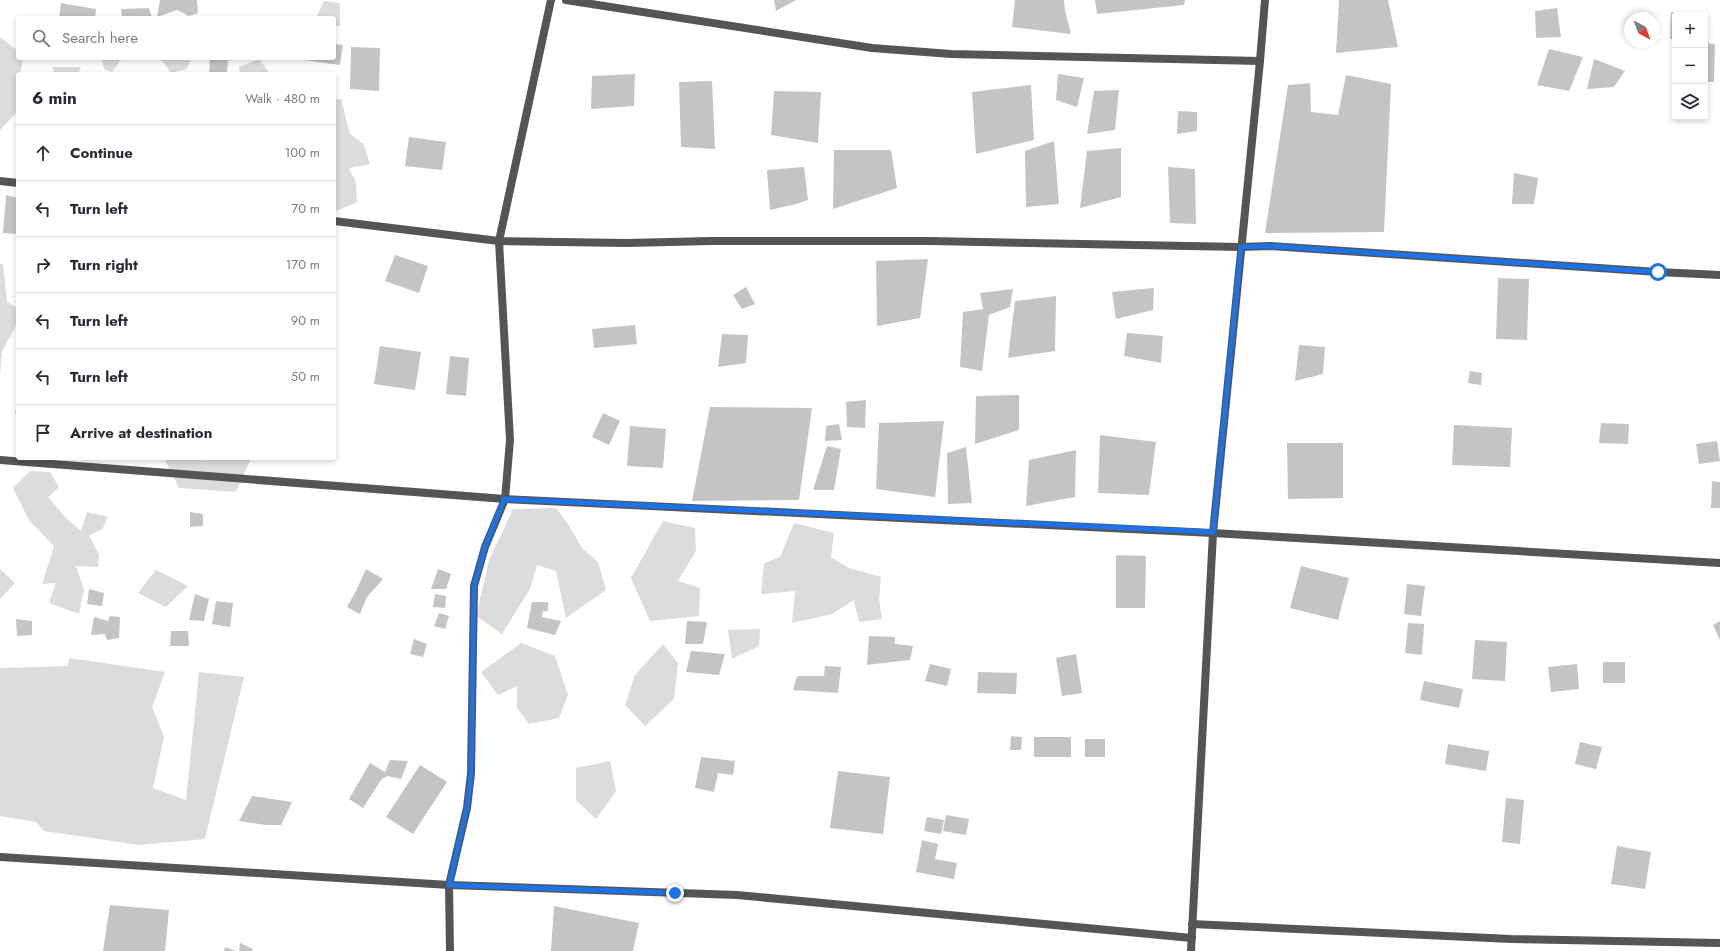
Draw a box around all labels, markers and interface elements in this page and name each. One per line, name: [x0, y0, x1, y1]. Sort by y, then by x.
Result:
north arrow: [1624, 12, 1660, 48]
map controls: [1672, 12, 1708, 120]
button: +: [1672, 12, 1708, 48]
search box: [16, 16, 336, 60]
icon: search: [30, 27, 52, 49]
text: Search here: [62, 27, 138, 49]
button: −: [1672, 48, 1708, 84]
button: layers: [1672, 84, 1708, 120]
text: 6 min: [32, 86, 77, 110]
text: Walk · 480 m: [245, 89, 320, 108]
icon: ahead: [32, 142, 54, 164]
text: Continue: [70, 142, 133, 164]
text: 100 m: [285, 143, 320, 162]
icon: left: [32, 198, 54, 220]
text: Turn left: [70, 198, 128, 220]
text: 70 m: [291, 199, 320, 218]
icon: right: [32, 254, 54, 276]
text: Turn right: [70, 254, 138, 276]
text: 170 m: [285, 255, 320, 274]
route start: [1649, 263, 1667, 281]
icon: left: [32, 310, 54, 332]
text: Turn left: [70, 310, 128, 332]
text: 90 m: [291, 311, 320, 330]
icon: left: [32, 366, 54, 388]
text: Turn left: [70, 366, 128, 388]
text: 50 m: [291, 367, 320, 386]
icon: arrive: [32, 422, 54, 444]
text: Arrive at destination: [70, 422, 212, 444]
route end: [666, 884, 684, 902]

